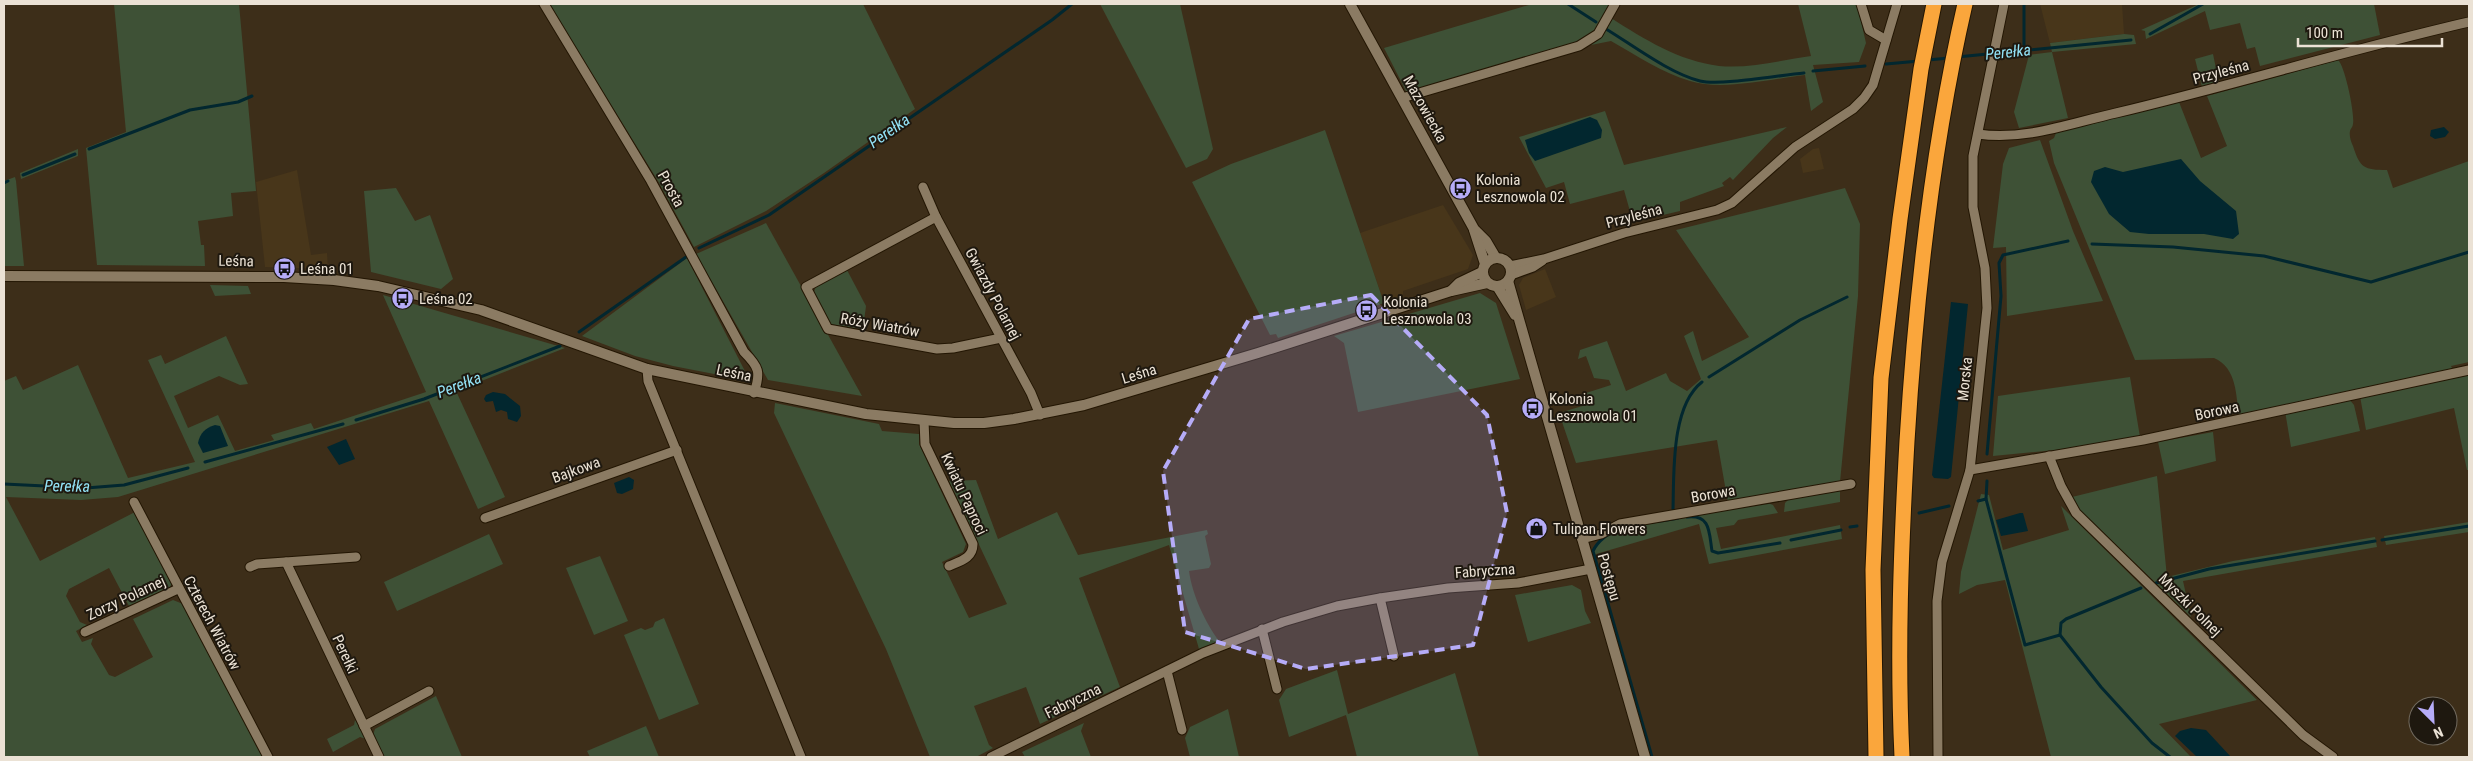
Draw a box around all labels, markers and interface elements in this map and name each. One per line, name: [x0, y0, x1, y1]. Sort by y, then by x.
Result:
scale bar: [2298, 15, 2442, 47]
text: 100 m: [2306, 24, 2343, 42]
water label: Perełka: [1984, 40, 2032, 64]
street label: Przyleśna: [2191, 56, 2251, 88]
street label: Mazowiecka: [1399, 72, 1451, 146]
water label: Perełka: [865, 110, 913, 152]
street label: Prosta: [654, 168, 688, 210]
place label: Kolonia Lesznowola 02: [1476, 171, 1565, 206]
bus stop icon: Kolonia Lesznowola 02: [1448, 177, 1472, 201]
street label: Przyleśna: [1604, 200, 1664, 232]
street label: Gwiazdy Polarnej: [961, 245, 1025, 343]
street label: Leśna: [218, 252, 254, 270]
bus stop icon: Leśna 01: [272, 257, 296, 281]
place label: Leśna 01: [300, 260, 354, 278]
bus stop icon: Leśna 02: [391, 287, 415, 311]
place label: Leśna 02: [419, 290, 473, 308]
place label: Kolonia Lesznowola 03: [1383, 293, 1472, 328]
bus stop icon: Kolonia Lesznowola 03: [1355, 299, 1379, 323]
street label: Róży Wiatrów: [839, 309, 921, 341]
street label: Morska: [1954, 356, 1976, 402]
street label: Leśna: [1119, 360, 1159, 388]
street label: Leśna: [715, 361, 753, 385]
water label: Perełka: [434, 368, 484, 402]
place label: Kolonia Lesznowola 01: [1549, 390, 1638, 425]
bus stop icon: Kolonia Lesznowola 01: [1521, 396, 1545, 420]
street label: Borowa: [2193, 398, 2241, 424]
street label: Kwiatu Paproci: [937, 450, 991, 538]
street label: Bajkowa: [549, 453, 603, 487]
water label: Perełka: [44, 476, 90, 496]
street label: Borowa: [1689, 481, 1737, 507]
shop icon: Tulipan Flowers: [1525, 517, 1549, 541]
place label: Tulipan Flowers: [1553, 520, 1646, 538]
street label: Postępu: [1594, 551, 1624, 603]
street label: Fabryczna: [1454, 560, 1516, 582]
street label: Myszki Polnej: [2155, 570, 2225, 640]
street label: Zorzy Polarnej: [84, 572, 168, 624]
street label: Czterech Wiatrów: [180, 573, 244, 673]
street label: Perełki: [328, 632, 362, 676]
street label: Fabryczna: [1042, 680, 1104, 722]
north arrow: [2408, 696, 2458, 746]
text: N: [2431, 724, 2445, 742]

